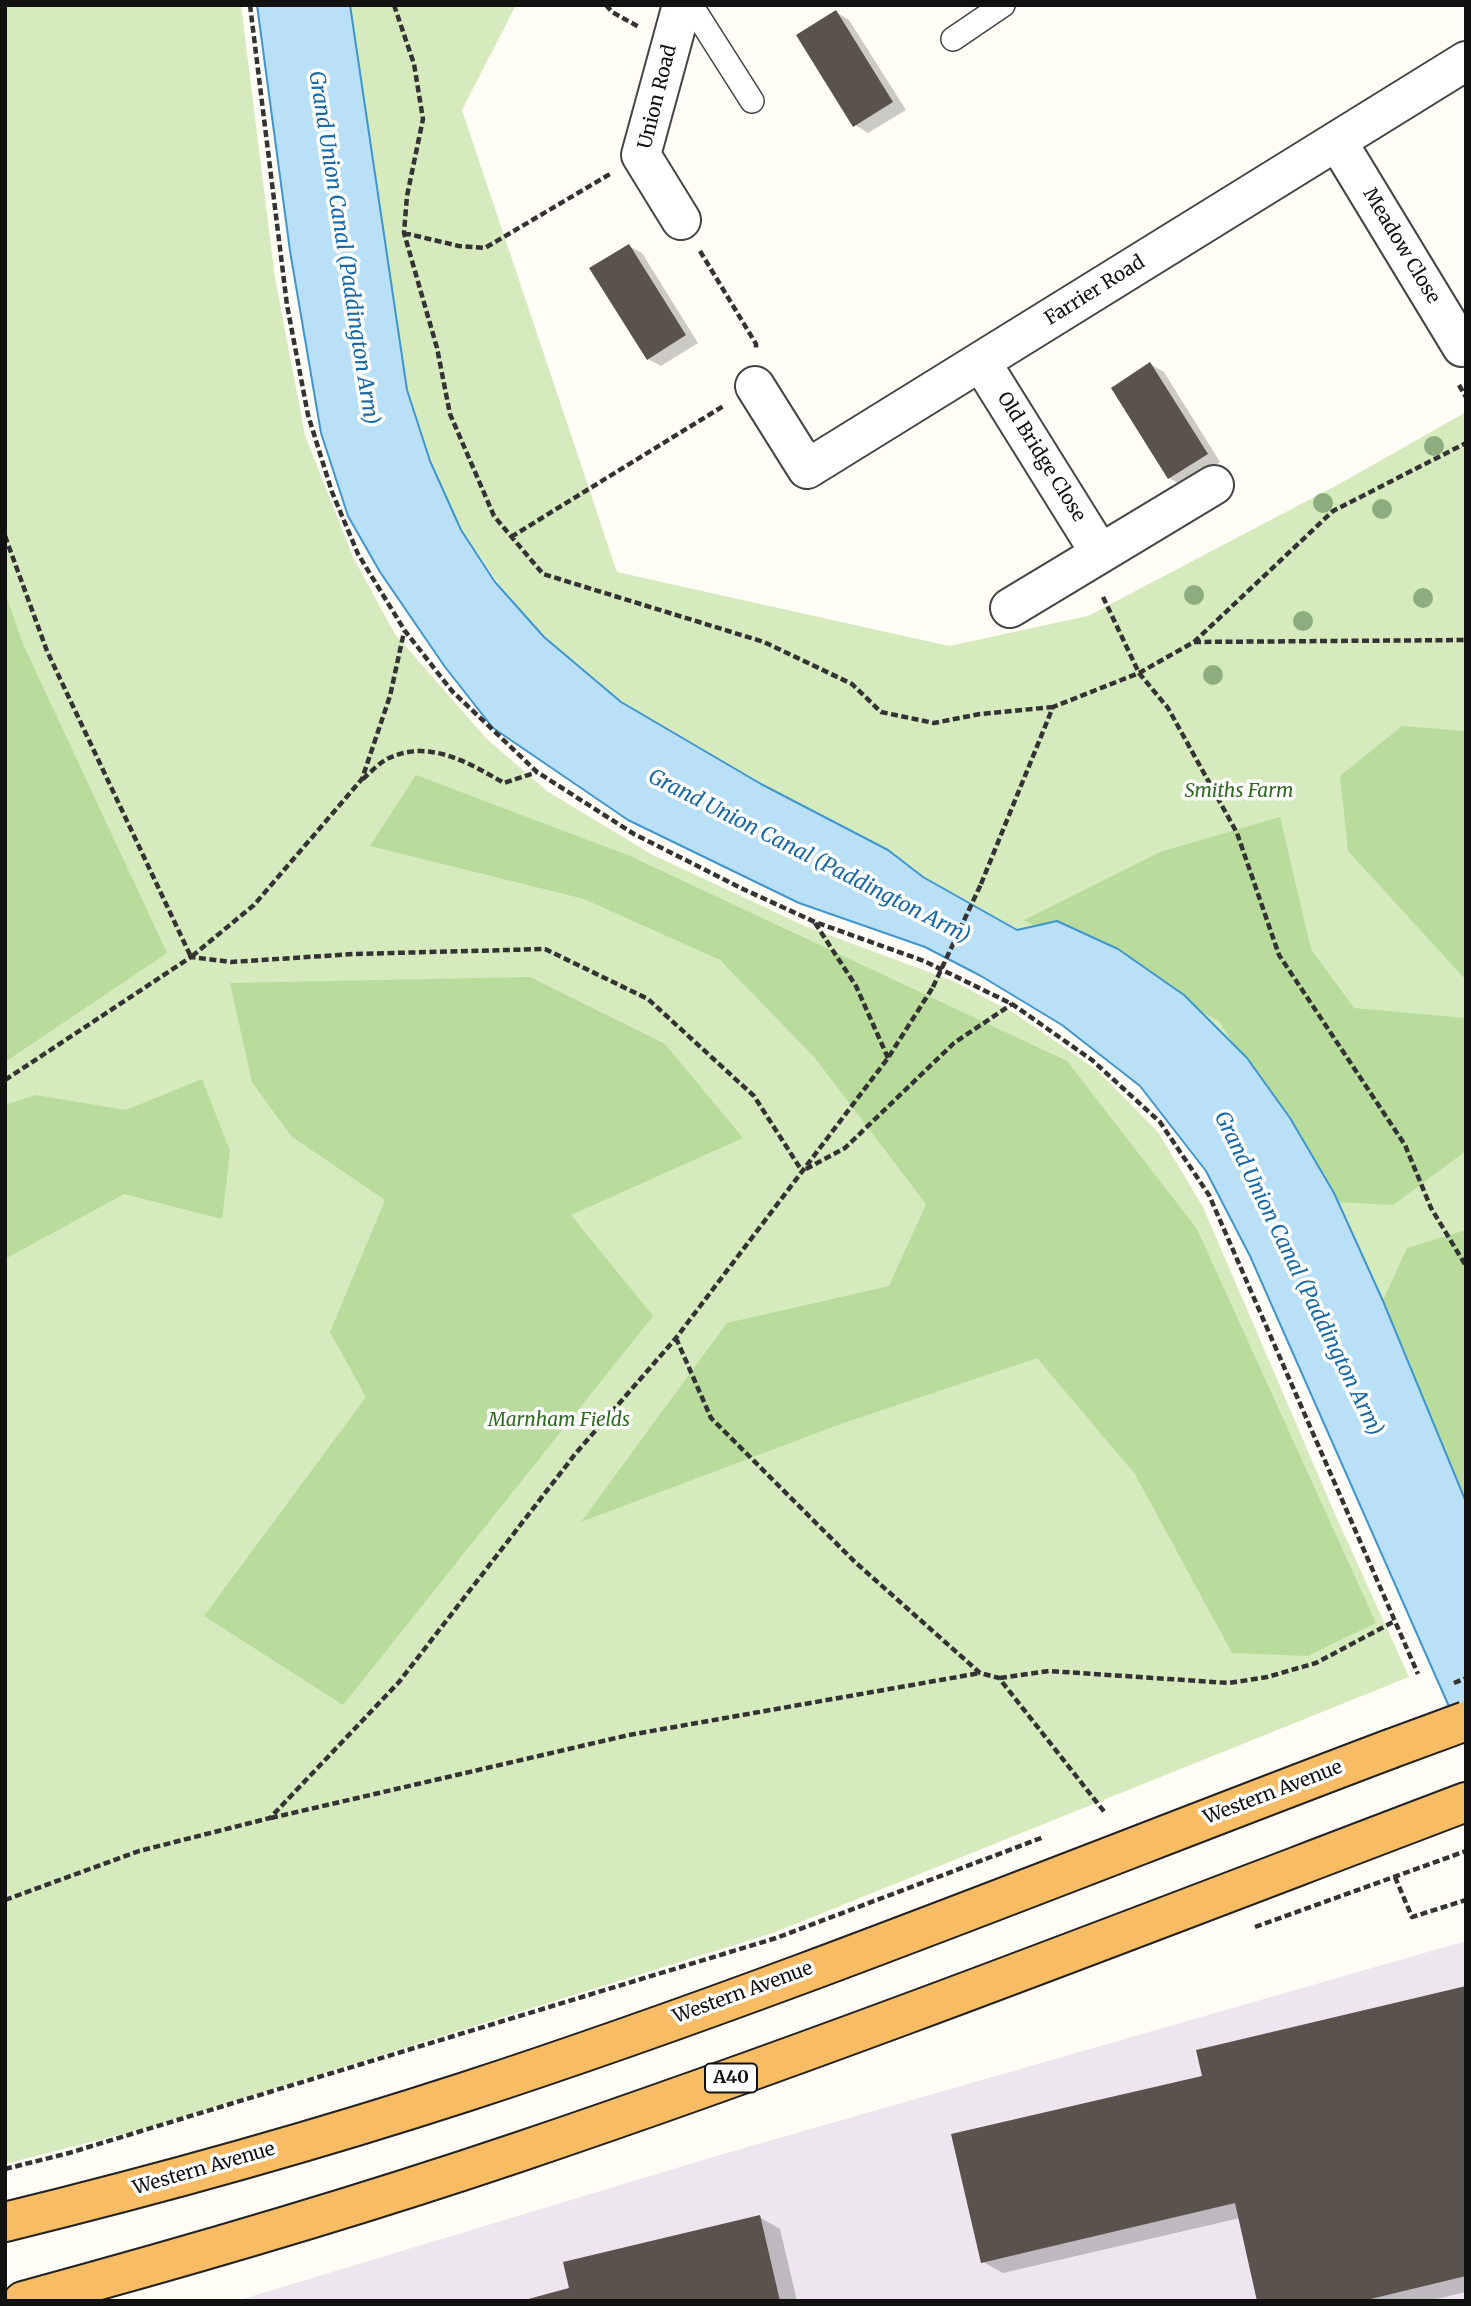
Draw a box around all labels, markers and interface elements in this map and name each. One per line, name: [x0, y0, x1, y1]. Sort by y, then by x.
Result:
street label: Union Road: [634, 43, 682, 151]
water label: Grand Union Canal (Paddington Arm): [303, 69, 383, 427]
street label: Meadow Close: [1358, 184, 1444, 308]
street label: Farrier Road: [1041, 251, 1149, 331]
street label: Old Bridge Close: [992, 388, 1090, 526]
water label: Grand Union Canal (Paddington Arm): [644, 765, 974, 949]
park label: Smiths Farm: [1185, 781, 1293, 803]
water label: Grand Union Canal (Paddington Arm): [1208, 1108, 1388, 1440]
park label: Marnham Fields: [488, 1410, 630, 1432]
street label: Western Avenue: [1200, 1756, 1346, 1830]
street label: Western Avenue: [670, 1957, 816, 2029]
road number: A40: [705, 2064, 757, 2092]
street label: Western Avenue: [130, 2138, 278, 2200]

